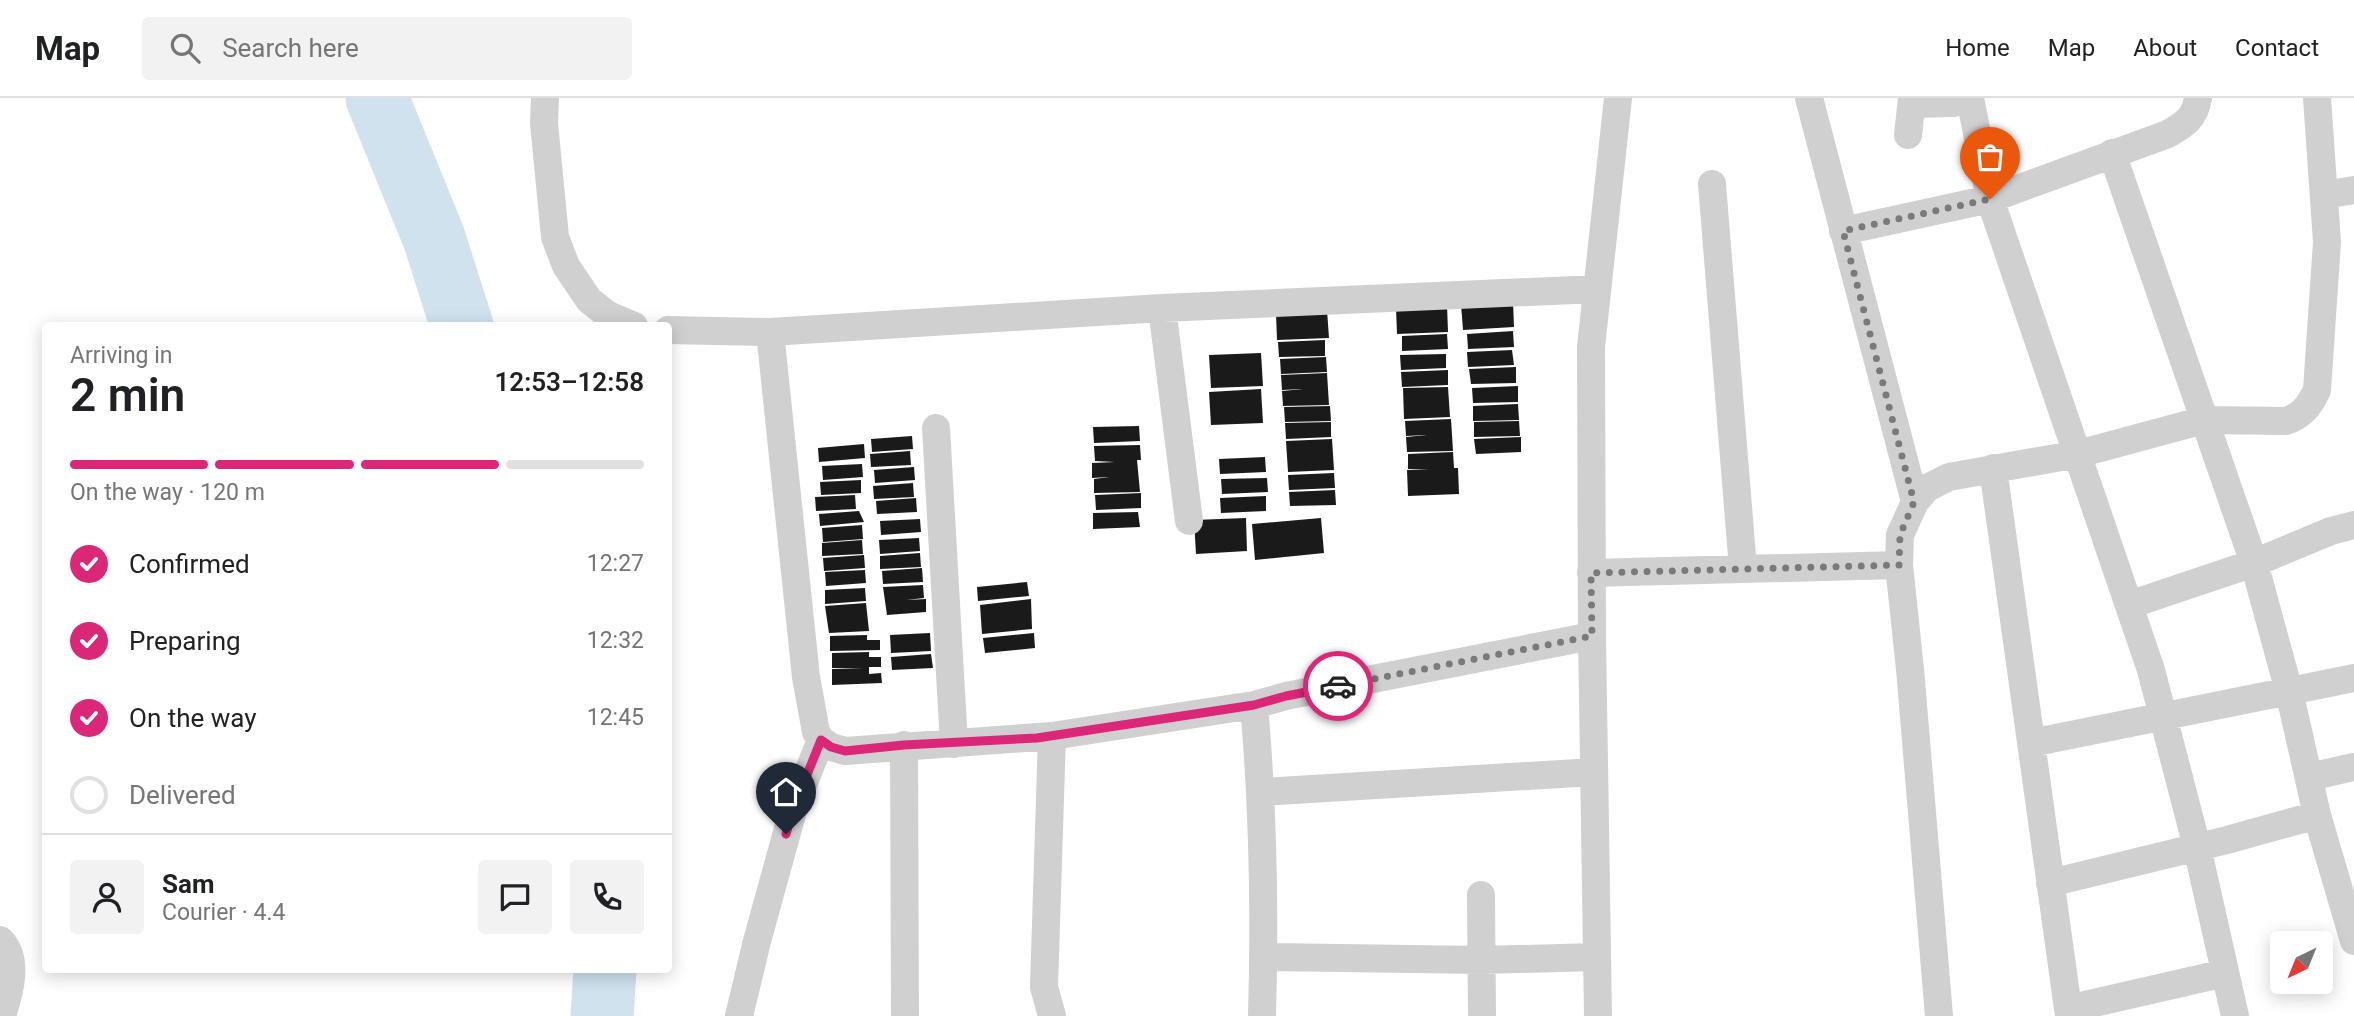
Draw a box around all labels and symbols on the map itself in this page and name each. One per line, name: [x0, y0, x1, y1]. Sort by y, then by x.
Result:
pin: [1960, 127, 2020, 199]
courier: [1303, 651, 1373, 721]
pin: [756, 762, 816, 834]
north arrow: [2270, 931, 2333, 994]

